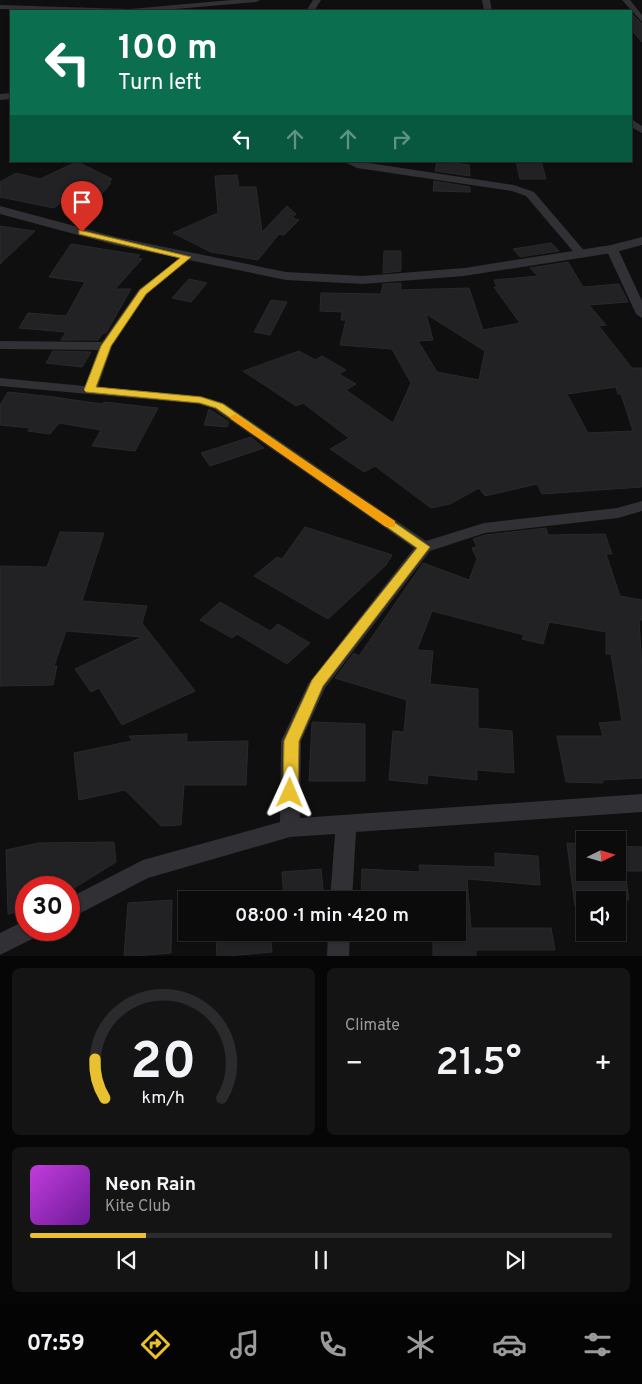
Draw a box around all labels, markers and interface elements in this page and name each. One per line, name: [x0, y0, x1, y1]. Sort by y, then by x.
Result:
text: 100 m: [118, 27, 218, 71]
icon: left: [35, 30, 100, 95]
text: Turn left: [118, 70, 201, 97]
icon: left: [228, 125, 256, 153]
icon: ahead: [281, 125, 309, 153]
icon: ahead: [334, 125, 362, 153]
icon: right: [387, 125, 415, 153]
pin: [61, 181, 103, 232]
icon: arrive: [68, 188, 96, 216]
position arrow: [263, 766, 315, 818]
north arrow: [576, 831, 626, 881]
map controls: [576, 831, 626, 941]
speed limit sign: 30: [15, 876, 80, 941]
button: sound: [576, 891, 626, 941]
text: 08:00 · 1 min · 420 m: [235, 904, 409, 928]
text: Climate: [345, 1016, 400, 1036]
text: 20: [131, 1031, 197, 1097]
text: 21.5°: [435, 1040, 522, 1089]
text: −: [345, 1047, 363, 1083]
text: +: [594, 1047, 612, 1083]
text: km/h: [142, 1087, 185, 1110]
text: Neon Rain: [105, 1173, 196, 1197]
text: Kite Club: [105, 1197, 170, 1217]
icon: previous: [113, 1246, 141, 1274]
icon: pause: [307, 1246, 335, 1274]
icon: next: [501, 1246, 529, 1274]
icon: directions: [138, 1327, 173, 1362]
icon: music: [227, 1327, 262, 1362]
icon: phone: [315, 1327, 350, 1362]
icon: climate: [403, 1327, 438, 1362]
icon: car: [492, 1327, 527, 1362]
icon: filters: [580, 1327, 615, 1362]
text: 07:59: [27, 1331, 85, 1358]

